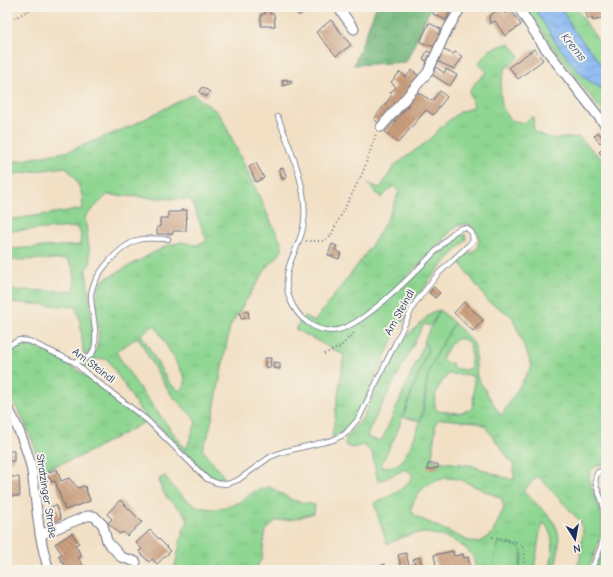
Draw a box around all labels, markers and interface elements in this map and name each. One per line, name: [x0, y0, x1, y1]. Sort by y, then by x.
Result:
water label: Krems: [558, 30, 590, 64]
street label: Am Steindl: [382, 287, 417, 337]
street label: Am Steindl: [70, 345, 118, 386]
street label: Stratzinger Straße: [33, 453, 60, 540]
north arrow: [555, 519, 595, 559]
text: N: [572, 541, 582, 555]

